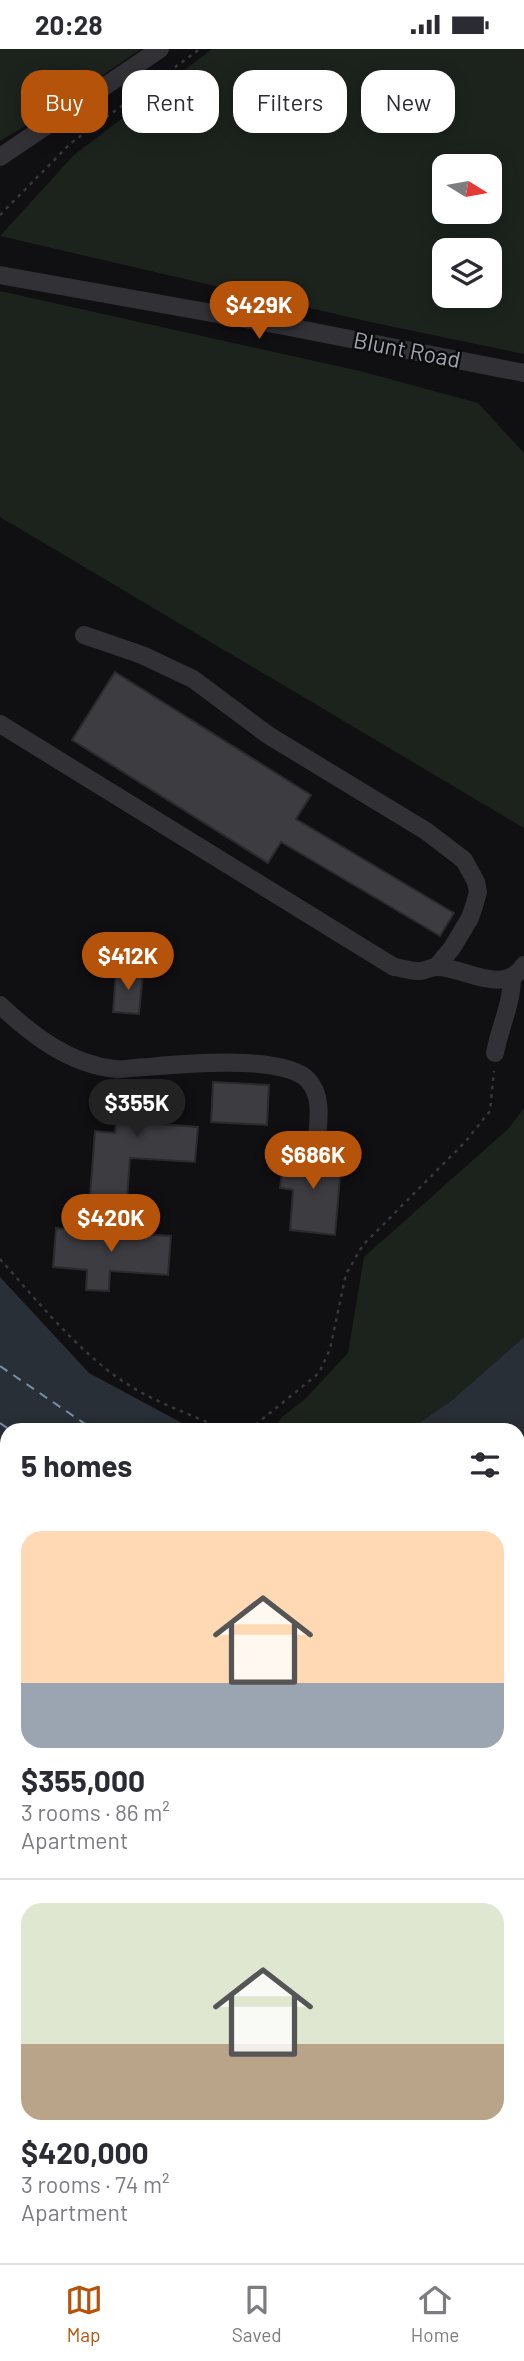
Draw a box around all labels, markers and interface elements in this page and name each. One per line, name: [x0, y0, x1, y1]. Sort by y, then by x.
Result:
text: 20:28: [35, 9, 102, 40]
chip: Buy: [21, 70, 108, 133]
chip: Rent: [122, 70, 219, 133]
chip: Filters: [233, 70, 347, 133]
chip: New: [361, 70, 455, 133]
north arrow: [432, 154, 502, 224]
map controls: [432, 154, 502, 308]
button: layers: [432, 238, 502, 308]
pin: $429K: [210, 281, 308, 341]
text: $429K: [226, 290, 292, 318]
street label: Blunt Road: [351, 325, 463, 373]
pin: $412K: [79, 933, 177, 992]
text: $412K: [98, 941, 158, 969]
pin: $355K: [88, 1079, 186, 1139]
text: $355K: [105, 1088, 169, 1116]
pin: $686K: [264, 1131, 362, 1191]
text: $686K: [281, 1140, 345, 1168]
pin: $420K: [62, 1195, 160, 1254]
text: $420K: [77, 1203, 145, 1231]
icon: filters: [466, 1446, 504, 1484]
text: 5 homes: [21, 1447, 132, 1483]
icon: home: [200, 1577, 326, 1703]
text: $355,000: [21, 1762, 145, 1798]
text: 3 rooms · 86 m²: [21, 1798, 170, 1826]
text: Apartment: [21, 1826, 128, 1854]
icon: home: [200, 1949, 326, 2075]
text: $420,000: [21, 2134, 149, 2170]
text: 3 rooms · 74 m²: [21, 2170, 170, 2198]
text: Apartment: [21, 2198, 128, 2226]
tab: Map: [65, 2281, 103, 2346]
tab: Saved: [232, 2281, 282, 2346]
tab: Home: [411, 2281, 459, 2346]

